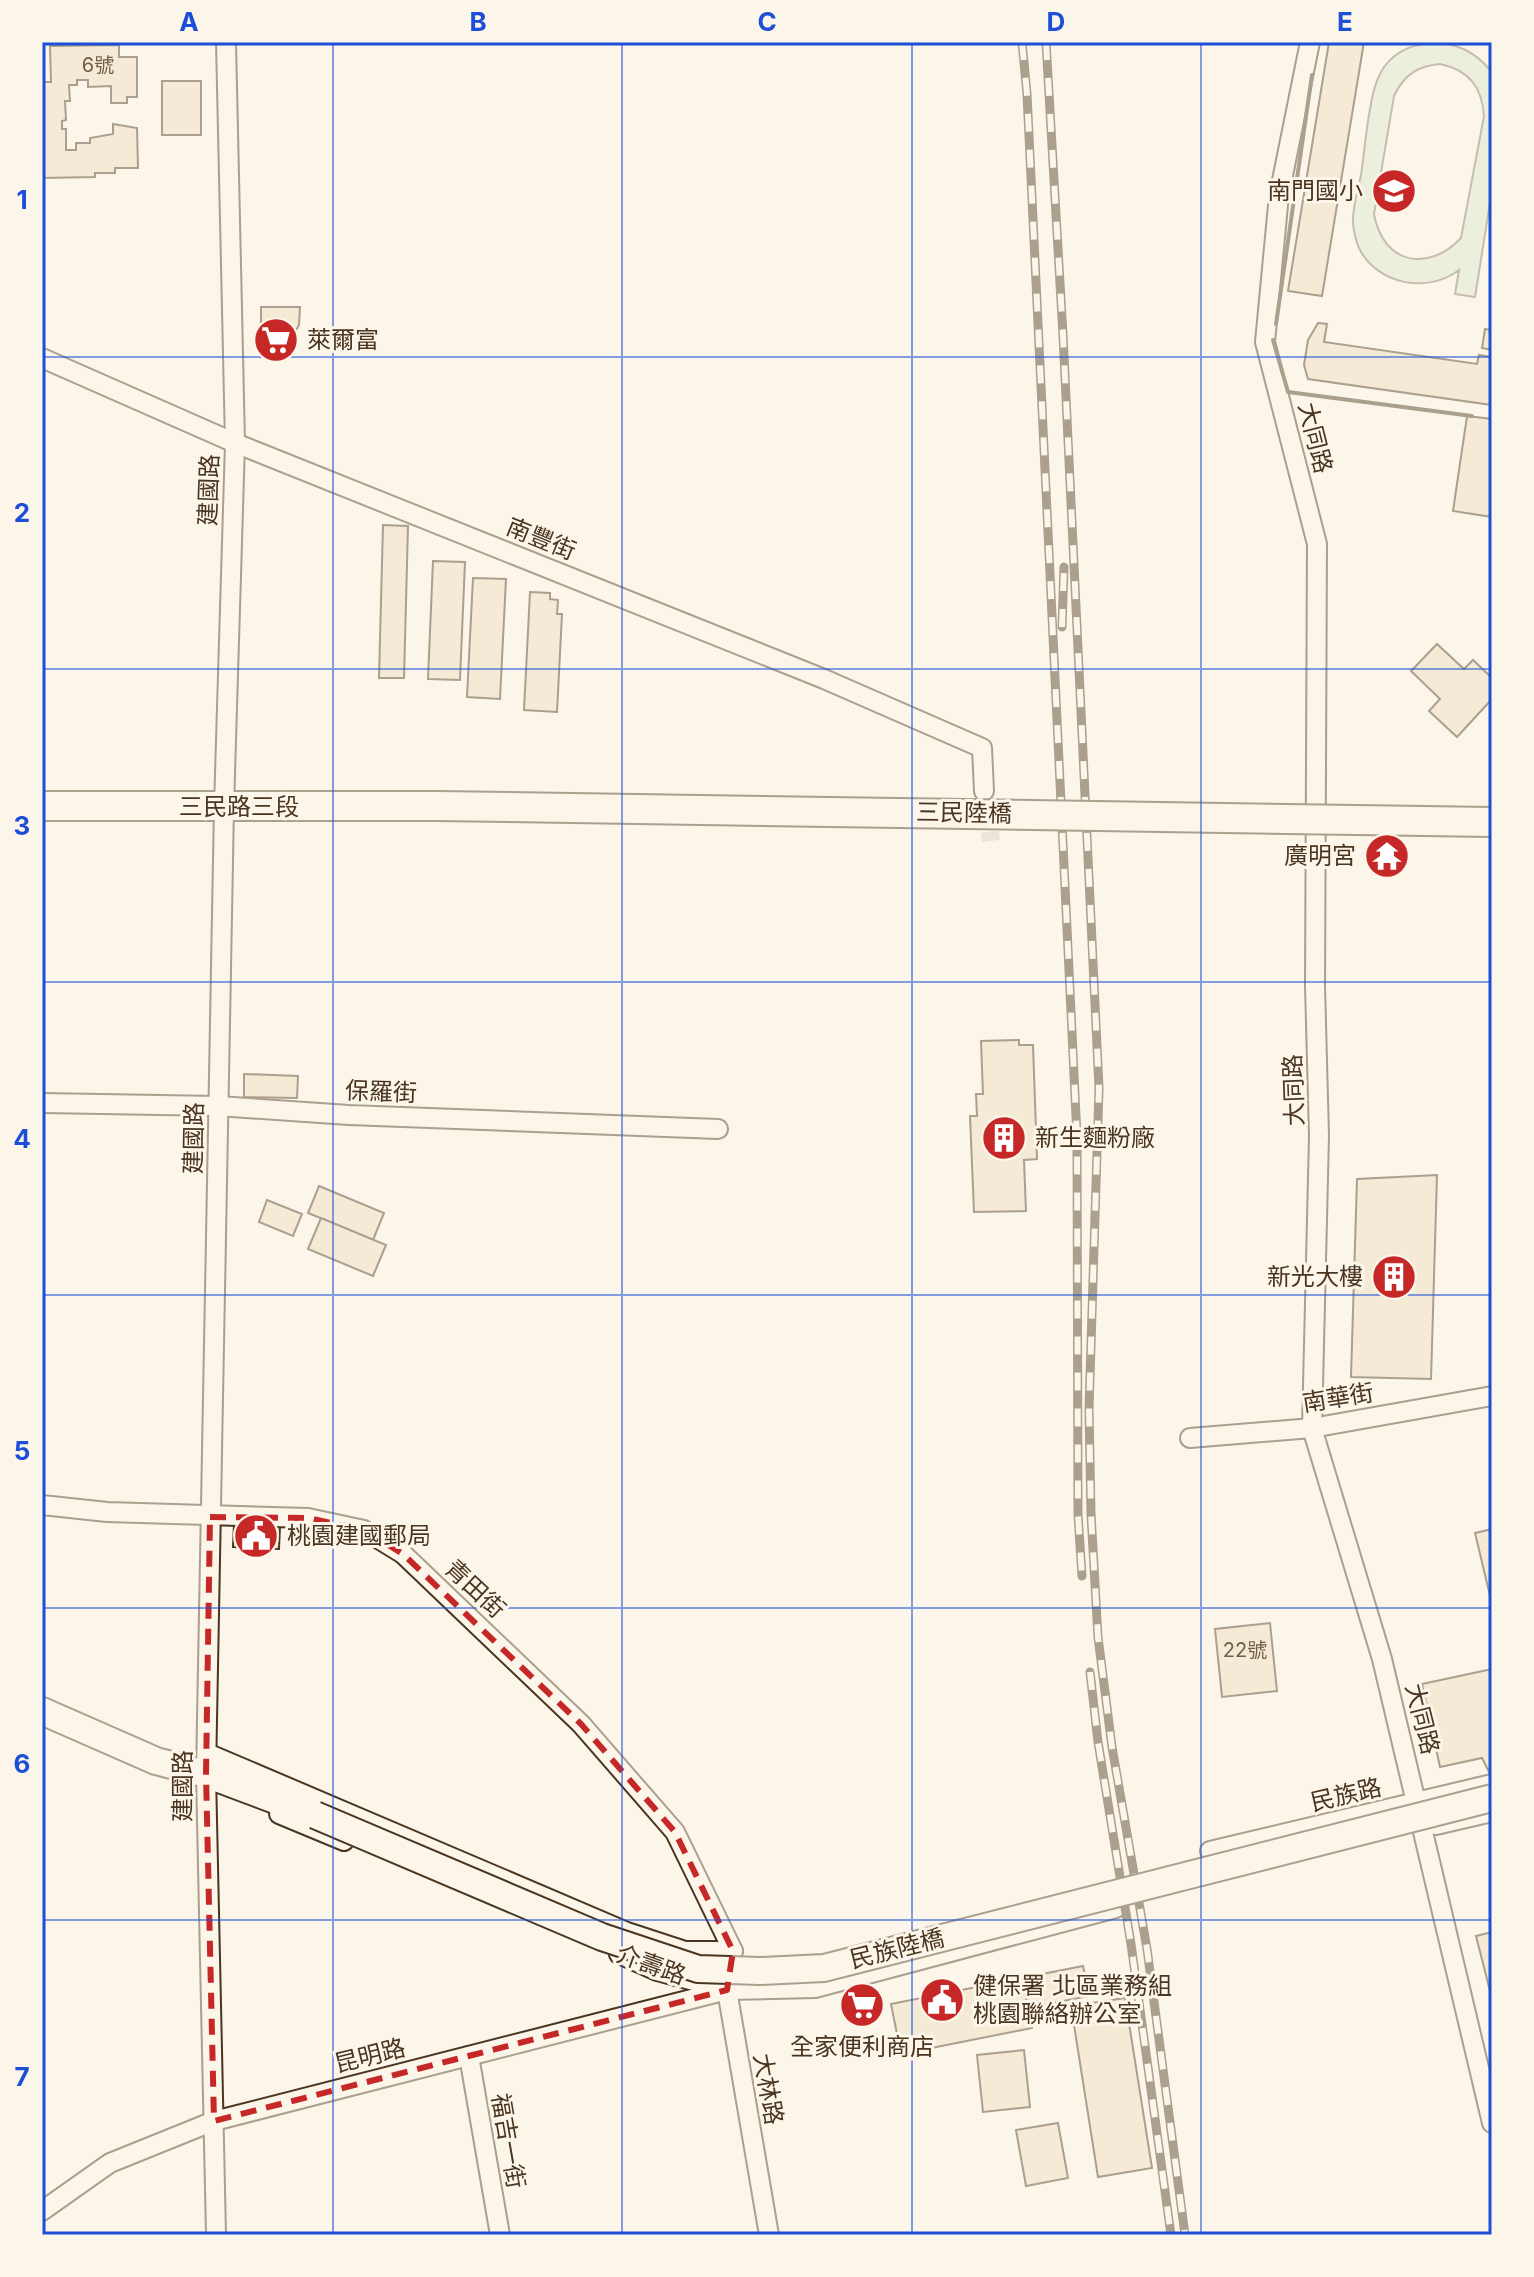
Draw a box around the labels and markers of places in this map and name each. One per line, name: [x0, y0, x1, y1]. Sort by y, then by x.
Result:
school or university icon: 南門國小: [1370, 167, 1418, 215]
place label: 南門國小: [1267, 176, 1363, 205]
supermarket icon: 萊爾富: [252, 316, 300, 364]
place label: 萊爾富: [307, 325, 379, 354]
temple icon: 廣明宮: [1363, 832, 1411, 880]
place label: 廣明宮: [1284, 841, 1356, 870]
building icon: 新生麵粉廠: [980, 1114, 1028, 1162]
place label: 新生麵粉廠: [1035, 1123, 1155, 1152]
building icon: 新光大樓: [1370, 1253, 1418, 1301]
place label: 新光大樓: [1267, 1262, 1363, 1291]
public building icon: 桃園建國郵局: [232, 1512, 280, 1560]
place label: 桃園建國郵局: [287, 1521, 431, 1550]
place label: 健保署 北區業務組 桃園聯絡辦公室: [973, 1971, 1172, 2028]
public building icon: 健保署 北區業務組 桃園聯絡辦公室: [918, 1976, 966, 2024]
supermarket icon: 全家便利商店: [838, 1981, 886, 2029]
place label: 全家便利商店: [790, 2032, 934, 2061]

